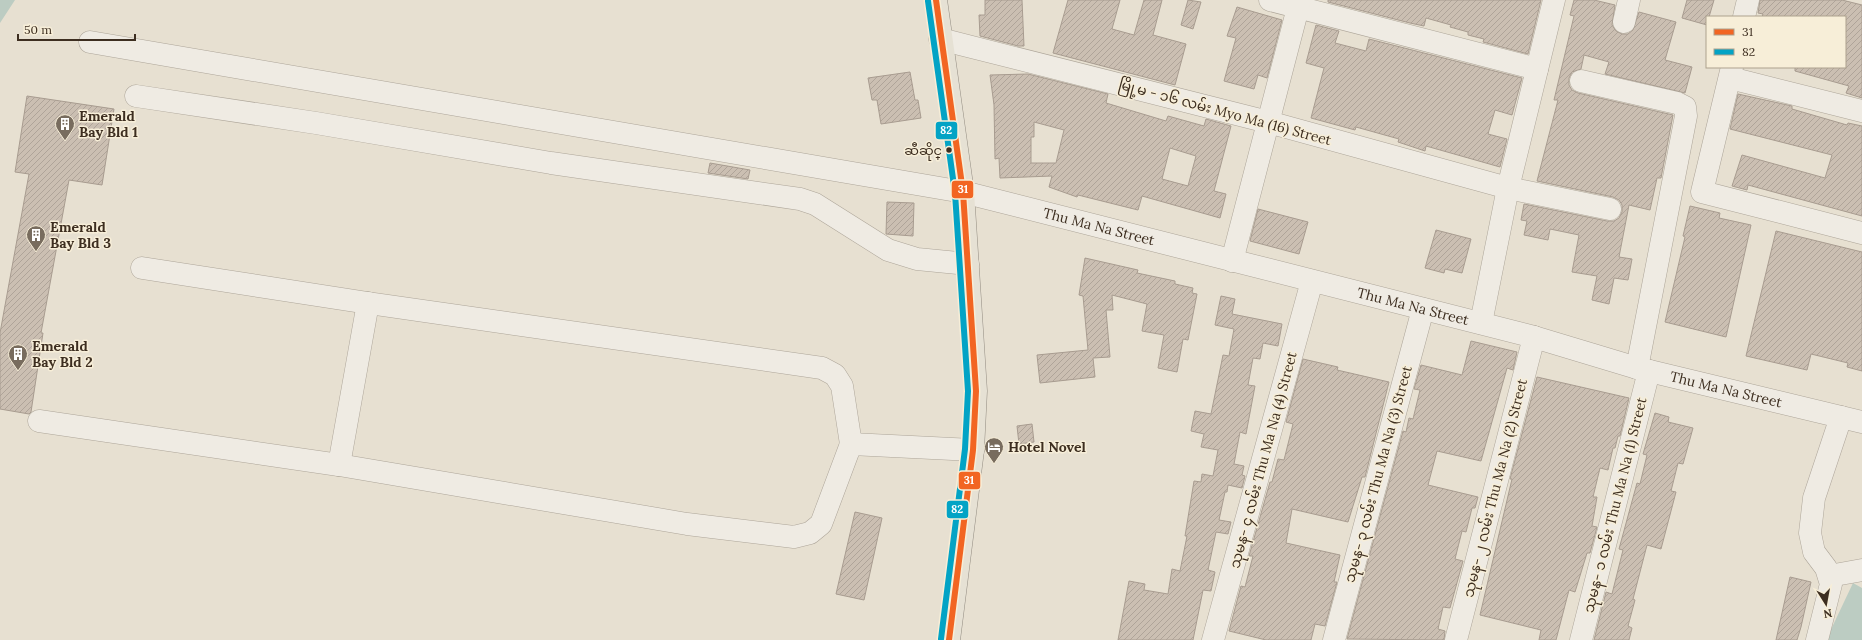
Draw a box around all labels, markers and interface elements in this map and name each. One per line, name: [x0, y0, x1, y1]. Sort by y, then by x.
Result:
scale bar: [18, 16, 135, 42]
legend: [1706, 16, 1846, 68]
text: 50 m: [24, 22, 52, 37]
text: 31: [1742, 24, 1753, 39]
text: 82: [1742, 44, 1755, 59]
street label: မြို့မ - ၁၆ လမ်း Myo Ma (16) Street: [1116, 74, 1334, 152]
place label: Emerald Bay Bld 1: [79, 107, 138, 141]
building icon: Emerald Bay Bld 1: [54, 113, 76, 141]
line badge: 82: [935, 121, 958, 140]
text: 82: [940, 123, 952, 137]
place label: ဆီဆိုင္: [904, 142, 942, 161]
marker: ဆီဆိုင္: [944, 145, 954, 155]
line badge: 31: [951, 180, 974, 199]
text: 31: [958, 182, 969, 196]
street label: Thu Ma Na Street: [1041, 204, 1157, 249]
place label: Emerald Bay Bld 3: [50, 218, 111, 252]
building icon: Emerald Bay Bld 3: [25, 224, 47, 252]
street label: Thu Ma Na Street: [1355, 283, 1471, 329]
place label: Emerald Bay Bld 2: [32, 337, 93, 371]
building icon: Emerald Bay Bld 2: [7, 343, 29, 371]
street label: သုမန- ၄ လမ်း Thu Ma Na (4) Street: [1224, 349, 1304, 571]
street label: သုမန- ၃ လမ်း Thu Ma Na (3) Street: [1339, 363, 1419, 585]
street label: Thu Ma Na Street: [1668, 367, 1784, 412]
street label: သုမန- ၂ လမ်း Thu Ma Na (2) Street: [1458, 376, 1534, 600]
street label: သုမန- ၁ လမ်း Thu Ma Na (1) Street: [1578, 395, 1654, 615]
hotel icon: Hotel Novel: [983, 436, 1005, 464]
place label: Hotel Novel: [1008, 438, 1086, 456]
line badge: 31: [958, 471, 981, 490]
text: 31: [964, 473, 975, 487]
line badge: 82: [946, 500, 969, 519]
text: 82: [951, 502, 963, 516]
north arrow: [1806, 584, 1846, 624]
text: N: [1822, 606, 1833, 622]

